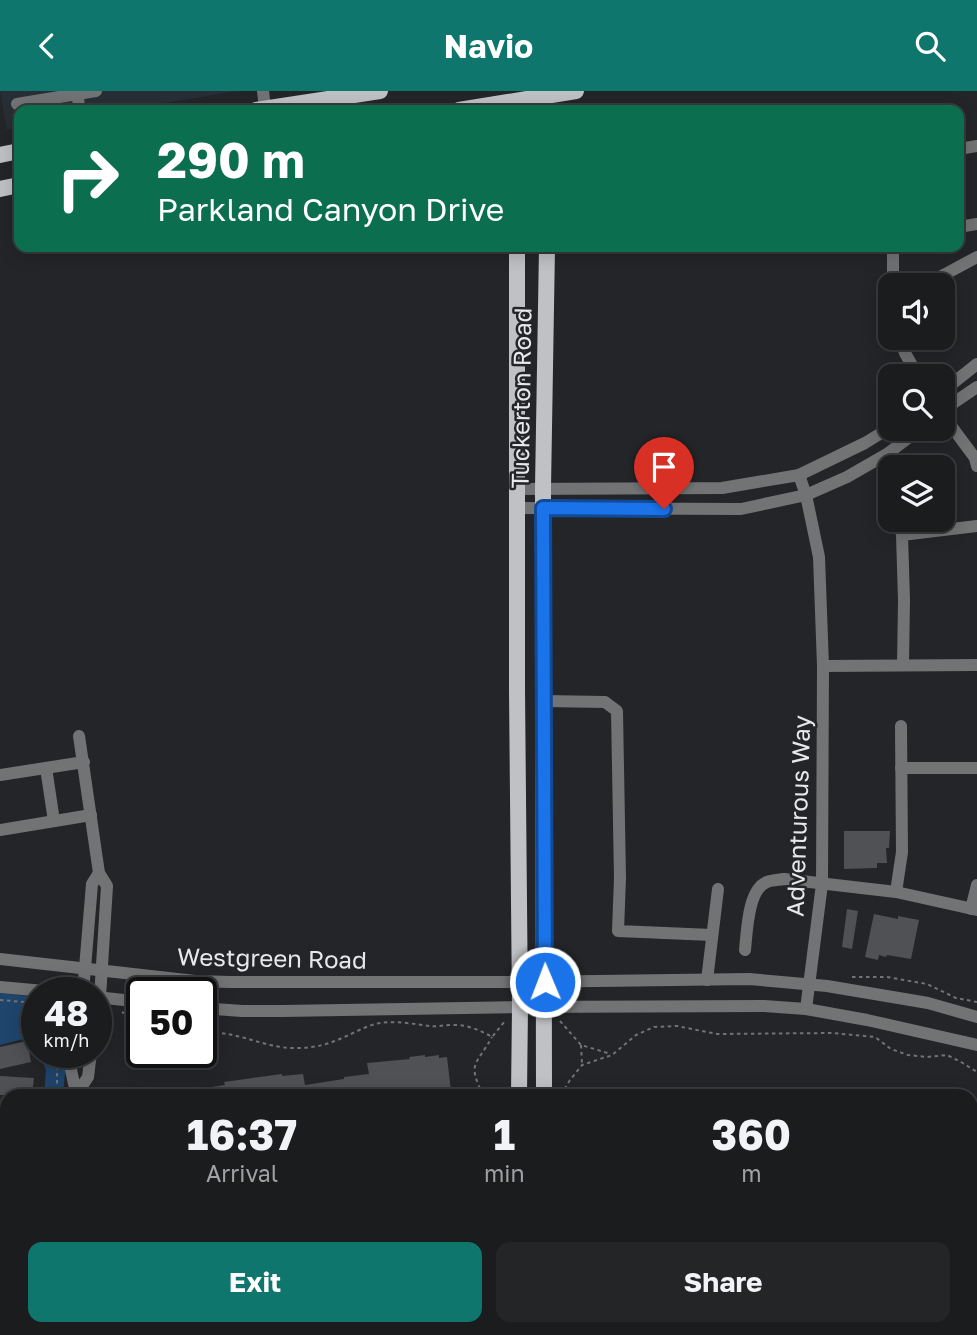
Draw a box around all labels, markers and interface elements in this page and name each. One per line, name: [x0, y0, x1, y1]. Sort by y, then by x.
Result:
icon: back: [28, 27, 66, 65]
text: Navio: [444, 27, 533, 65]
icon: search: [911, 27, 949, 65]
text: 290 m: [157, 130, 305, 189]
icon: right: [42, 133, 133, 224]
text: Parkland Canyon Drive: [157, 190, 504, 228]
map controls: [878, 273, 955, 532]
button: sound: [878, 273, 955, 350]
street label: Tuckerton Road: [504, 307, 537, 489]
button: search: [878, 364, 955, 441]
pin: [634, 437, 694, 509]
icon: arrive: [645, 448, 683, 486]
button: layers: [878, 455, 955, 532]
street label: Adventurous Way: [779, 715, 816, 917]
street label: Westgreen Road: [177, 941, 367, 974]
position arrow: [508, 945, 582, 1019]
speed limit sign: 50: [126, 977, 217, 1068]
text: 48: [44, 992, 89, 1034]
text: km/h: [44, 1029, 89, 1051]
text: 16:37: [187, 1109, 297, 1159]
text: 1: [494, 1109, 515, 1159]
text: 360: [712, 1109, 791, 1159]
text: Arrival: [206, 1159, 278, 1187]
text: min: [484, 1159, 525, 1187]
text: m: [741, 1159, 761, 1187]
button: Exit: [28, 1242, 482, 1322]
button: Share: [496, 1242, 950, 1322]

